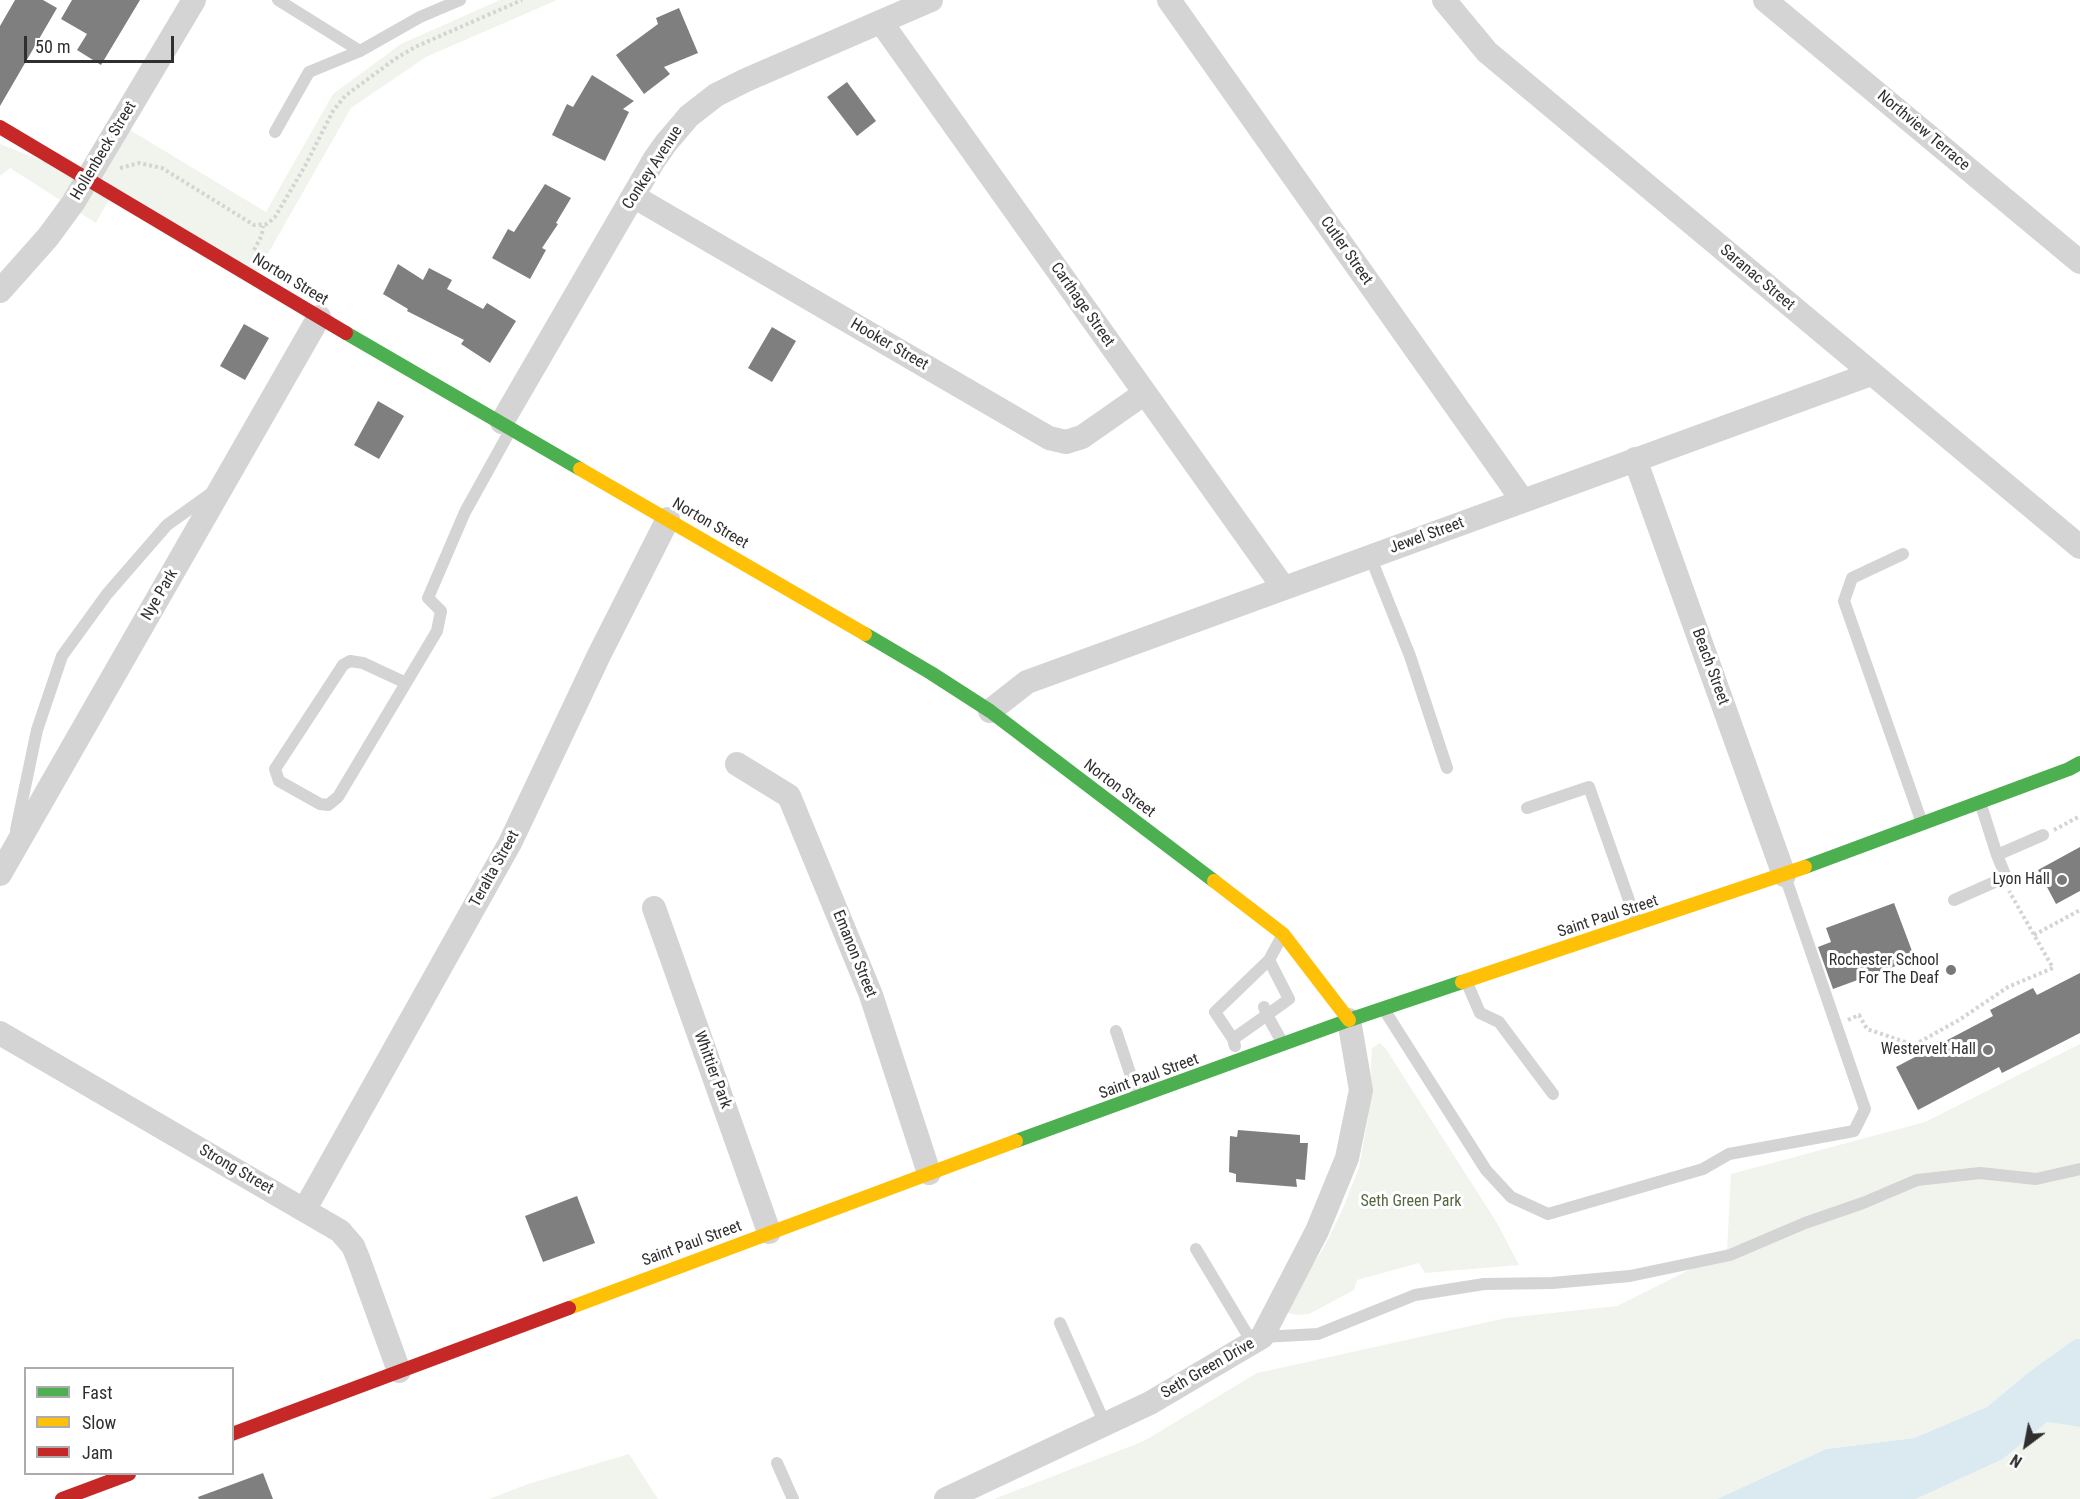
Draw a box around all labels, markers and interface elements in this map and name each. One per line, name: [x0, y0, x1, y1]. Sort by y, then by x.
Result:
scale bar: [27, 24, 177, 62]
text: 50 m: [35, 36, 70, 57]
street label: Northview Terrace: [1873, 87, 1973, 175]
street label: Hollenbeck Street: [67, 98, 141, 204]
street label: Conkey Avenue: [619, 123, 687, 213]
street label: Cutler Street: [1316, 213, 1376, 289]
street label: Saranac Street: [1716, 241, 1798, 315]
street label: Norton Street: [249, 250, 331, 310]
street label: Carthage Street: [1046, 259, 1118, 351]
street label: Hooker Street: [847, 315, 931, 375]
street label: Norton Street: [669, 495, 751, 553]
street label: Jewel Street: [1387, 514, 1467, 558]
street label: Nye Park: [138, 566, 182, 624]
street label: Beach Street: [1687, 626, 1733, 708]
street label: Norton Street: [1079, 756, 1159, 822]
street label: Teralta Street: [466, 827, 524, 911]
place label: Lyon Hall: [1993, 870, 2050, 890]
marker: Lyon Hall: [2055, 873, 2069, 887]
street label: Saint Paul Street: [1555, 892, 1661, 942]
street label: Emanon Street: [828, 908, 880, 1000]
place label: Rochester School For The Deaf: [1829, 951, 1939, 989]
marker: Rochester School For The Deaf: [1944, 963, 1958, 977]
street label: Whittier Park: [689, 1029, 735, 1111]
place label: Westervelt Hall: [1881, 1040, 1976, 1060]
marker: Westervelt Hall: [1981, 1043, 1995, 1057]
street label: Saint Paul Street: [1096, 1050, 1202, 1104]
street label: Strong Street: [195, 1141, 277, 1199]
park label: Seth Green Park: [1360, 1192, 1462, 1212]
street label: Saint Paul Street: [639, 1217, 745, 1271]
street label: Seth Green Drive: [1158, 1335, 1258, 1403]
legend: [24, 1367, 234, 1475]
text: Fast: [82, 1382, 113, 1403]
text: Slow: [82, 1412, 116, 1433]
north arrow: [1996, 1415, 2056, 1475]
text: Jam: [82, 1442, 113, 1463]
text: N: [2007, 1450, 2025, 1471]

